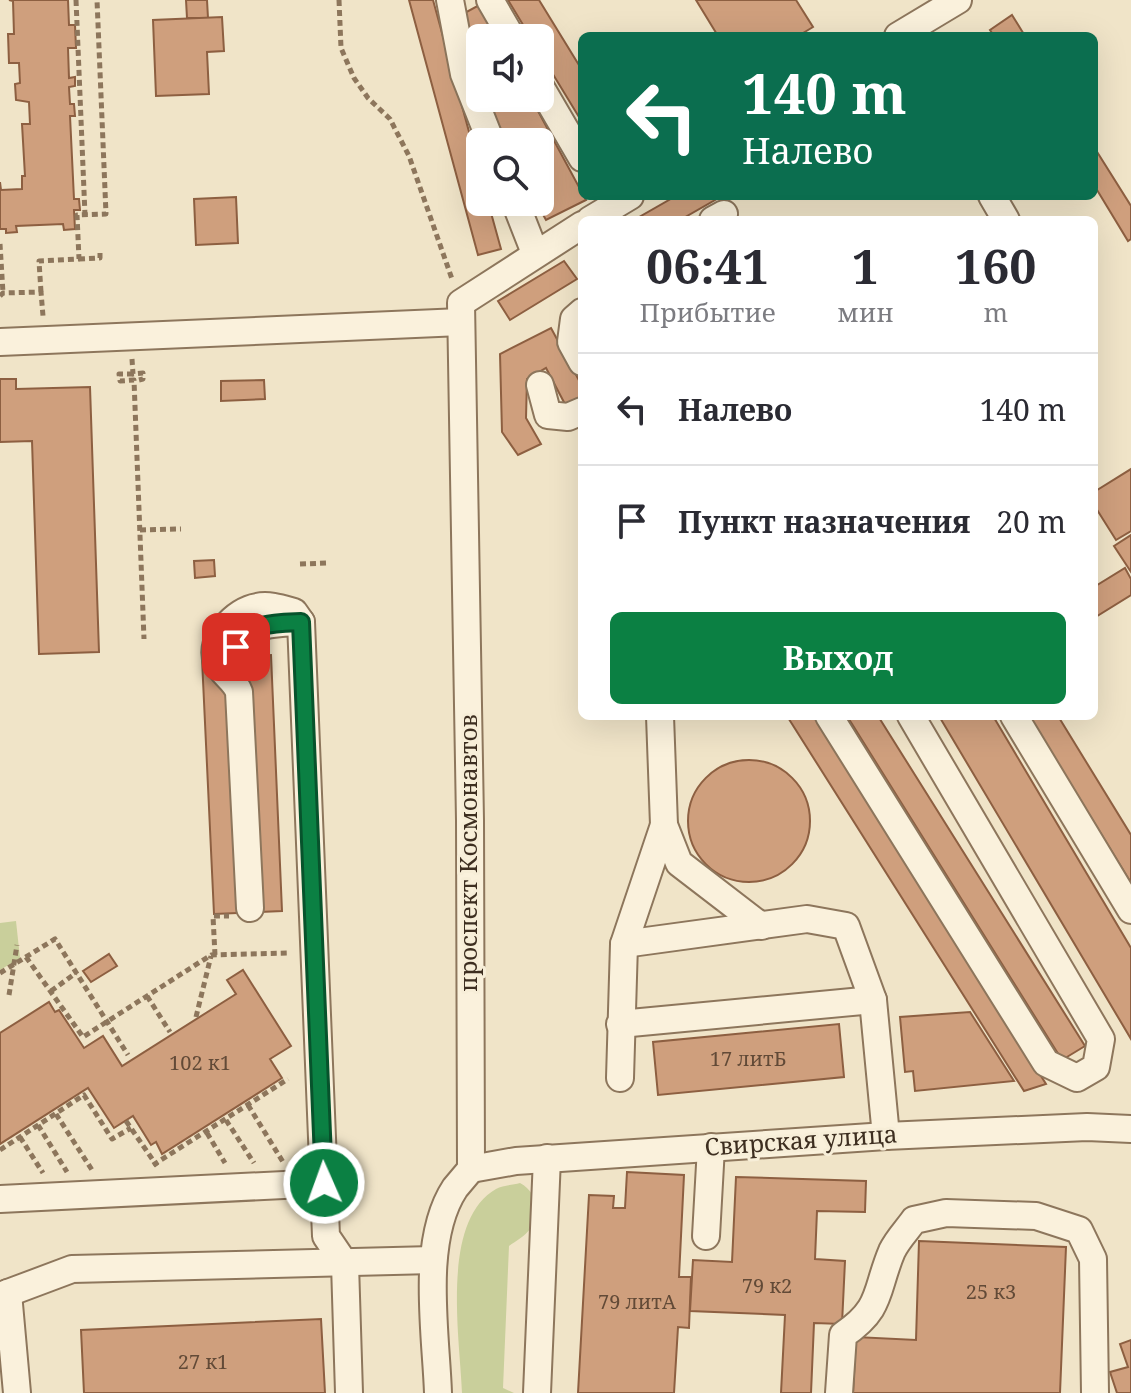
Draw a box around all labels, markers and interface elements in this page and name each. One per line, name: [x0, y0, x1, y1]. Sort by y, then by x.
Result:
map controls: [466, 24, 554, 216]
button: sound: [466, 24, 554, 112]
text: 140 m: [742, 54, 907, 130]
icon: left: [610, 64, 714, 168]
text: Налево: [742, 126, 873, 175]
button: search: [466, 128, 554, 216]
text: 06:41: [646, 233, 769, 298]
text: 1: [852, 233, 879, 298]
text: 160: [955, 233, 1036, 298]
text: Прибытие: [639, 294, 776, 330]
text: мин: [837, 294, 894, 330]
text: m: [984, 294, 1008, 330]
icon: left: [610, 387, 654, 431]
text: Налево: [678, 389, 792, 430]
text: 140 m: [980, 389, 1066, 430]
icon: arrive: [610, 499, 654, 543]
text: Пункт назначения: [678, 501, 970, 542]
text: 20 m: [996, 501, 1066, 542]
button: Выход: [610, 612, 1066, 704]
pin: [202, 613, 270, 681]
icon: arrive: [214, 625, 258, 669]
street label: проспект Космонавтов: [451, 714, 484, 992]
house number: 17 литБ: [710, 1045, 786, 1072]
house number: 102 к1: [169, 1049, 231, 1076]
street label: Свирская улица: [703, 1116, 898, 1163]
position arrow: [282, 1141, 366, 1225]
house number: 79 к2: [742, 1272, 792, 1299]
house number: 25 к3: [966, 1278, 1016, 1305]
house number: 79 литА: [598, 1288, 677, 1315]
house number: 27 к1: [178, 1348, 228, 1375]

